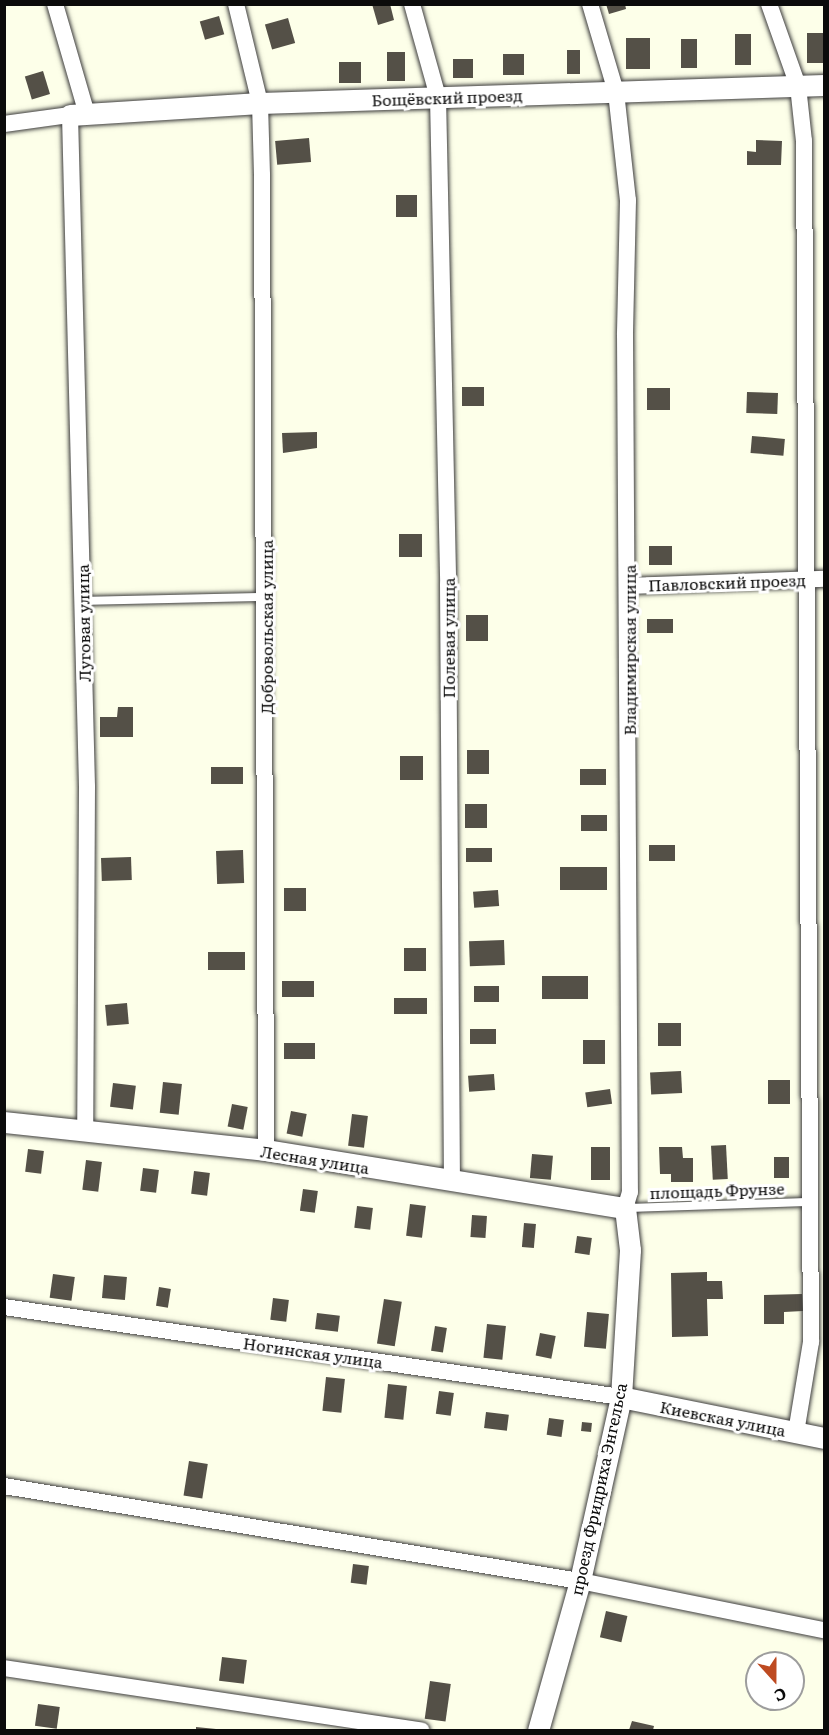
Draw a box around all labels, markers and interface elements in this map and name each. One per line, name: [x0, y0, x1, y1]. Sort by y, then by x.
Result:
street label: Бощёвский проезд: [371, 85, 523, 109]
street label: Добровольская улица: [256, 540, 276, 714]
street label: Луговая улица: [72, 564, 94, 682]
street label: Владимирская улица: [619, 565, 639, 735]
street label: Павловский проезд: [648, 570, 806, 594]
street label: Полевая улица: [438, 578, 458, 698]
street label: Лесная улица: [259, 1141, 371, 1177]
street label: площадь Фрунзе: [649, 1178, 785, 1202]
street label: Ногинская улица: [242, 1333, 384, 1371]
street label: проезд Фридриха Энгельса: [566, 1381, 630, 1597]
street label: Киевская улица: [658, 1396, 788, 1440]
north arrow: [745, 1651, 805, 1711]
text: С: [771, 1683, 790, 1709]

